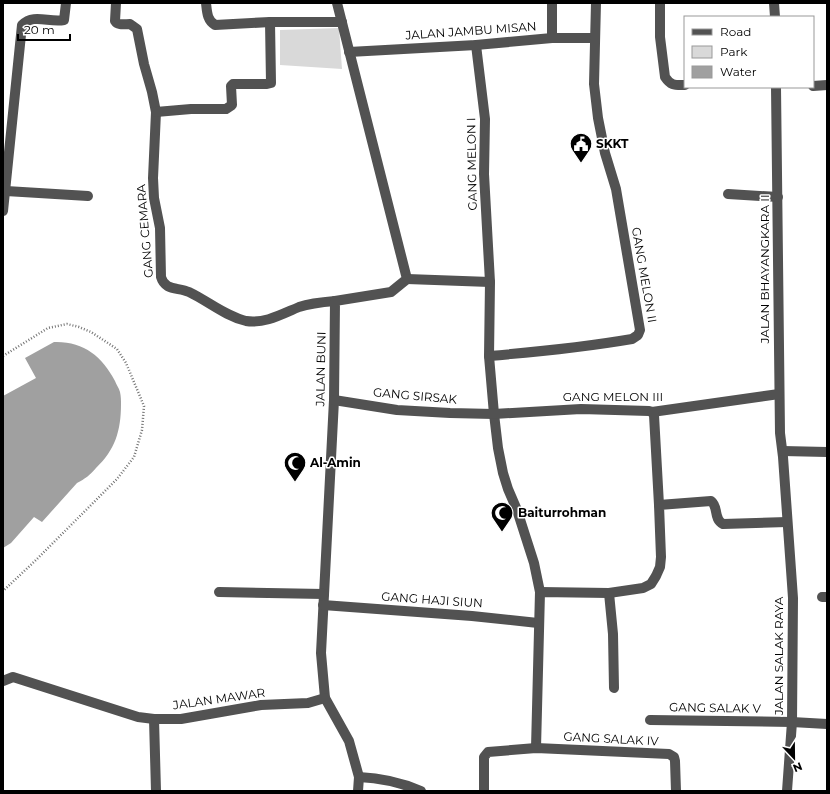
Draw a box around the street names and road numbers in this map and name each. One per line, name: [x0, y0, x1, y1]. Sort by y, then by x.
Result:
street label: JALAN JAMBU MISAN: [404, 18, 537, 43]
street label: GANG MELON I: [463, 117, 480, 211]
street label: GANG CEMARA: [133, 183, 156, 278]
street label: JALAN BHAYANGKARA II: [757, 194, 772, 345]
street label: GANG MELON II: [629, 226, 660, 324]
street label: JALAN BUNI: [312, 331, 329, 408]
street label: GANG SIRSAK: [372, 384, 458, 407]
street label: GANG MELON III: [563, 389, 663, 404]
street label: GANG HAJI SIUN: [381, 588, 483, 611]
street label: JALAN SALAK RAYA: [771, 596, 786, 716]
street label: JALAN MAWAR: [171, 685, 266, 713]
street label: GANG SALAK V: [669, 699, 762, 716]
street label: GANG SALAK IV: [563, 729, 660, 749]

